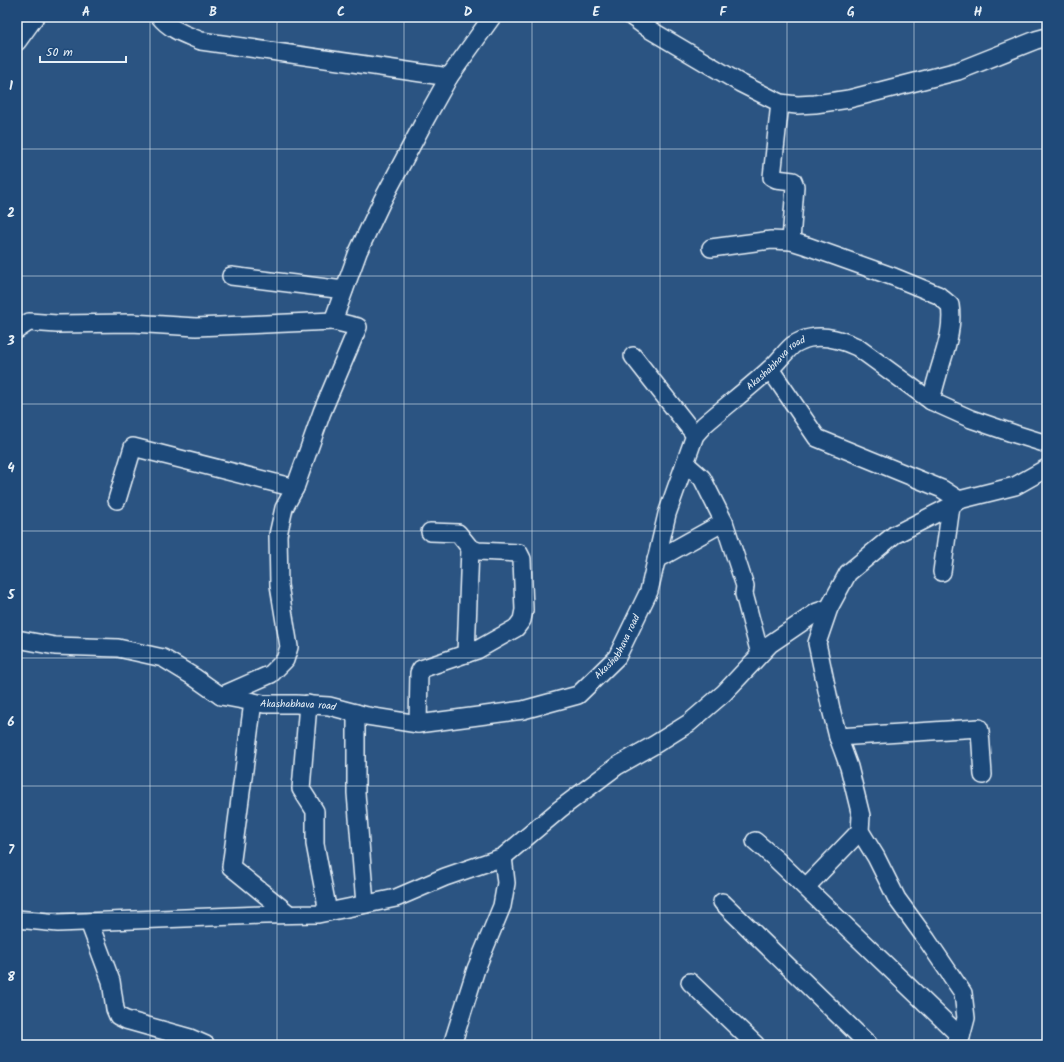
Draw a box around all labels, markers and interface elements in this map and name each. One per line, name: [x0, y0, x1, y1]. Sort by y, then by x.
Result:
text: A: [82, 2, 90, 23]
text: B: [209, 2, 217, 23]
text: C: [337, 2, 345, 23]
text: D: [464, 2, 473, 23]
text: E: [592, 2, 600, 23]
text: F: [719, 2, 727, 23]
text: G: [847, 2, 855, 23]
text: H: [974, 2, 983, 23]
scale bar: [40, 38, 126, 64]
text: 50 m: [46, 43, 73, 62]
text: 1: [9, 76, 13, 97]
text: 2: [7, 203, 15, 224]
text: 3: [6, 331, 15, 352]
street label: Akashabhava road: [743, 331, 809, 394]
text: 4: [7, 458, 15, 479]
text: 5: [7, 585, 16, 606]
street label: Akashabhava road: [591, 611, 645, 683]
street label: Akashabhava road: [259, 695, 339, 716]
text: 6: [7, 712, 15, 733]
text: 7: [8, 840, 15, 861]
text: 8: [7, 967, 15, 988]

